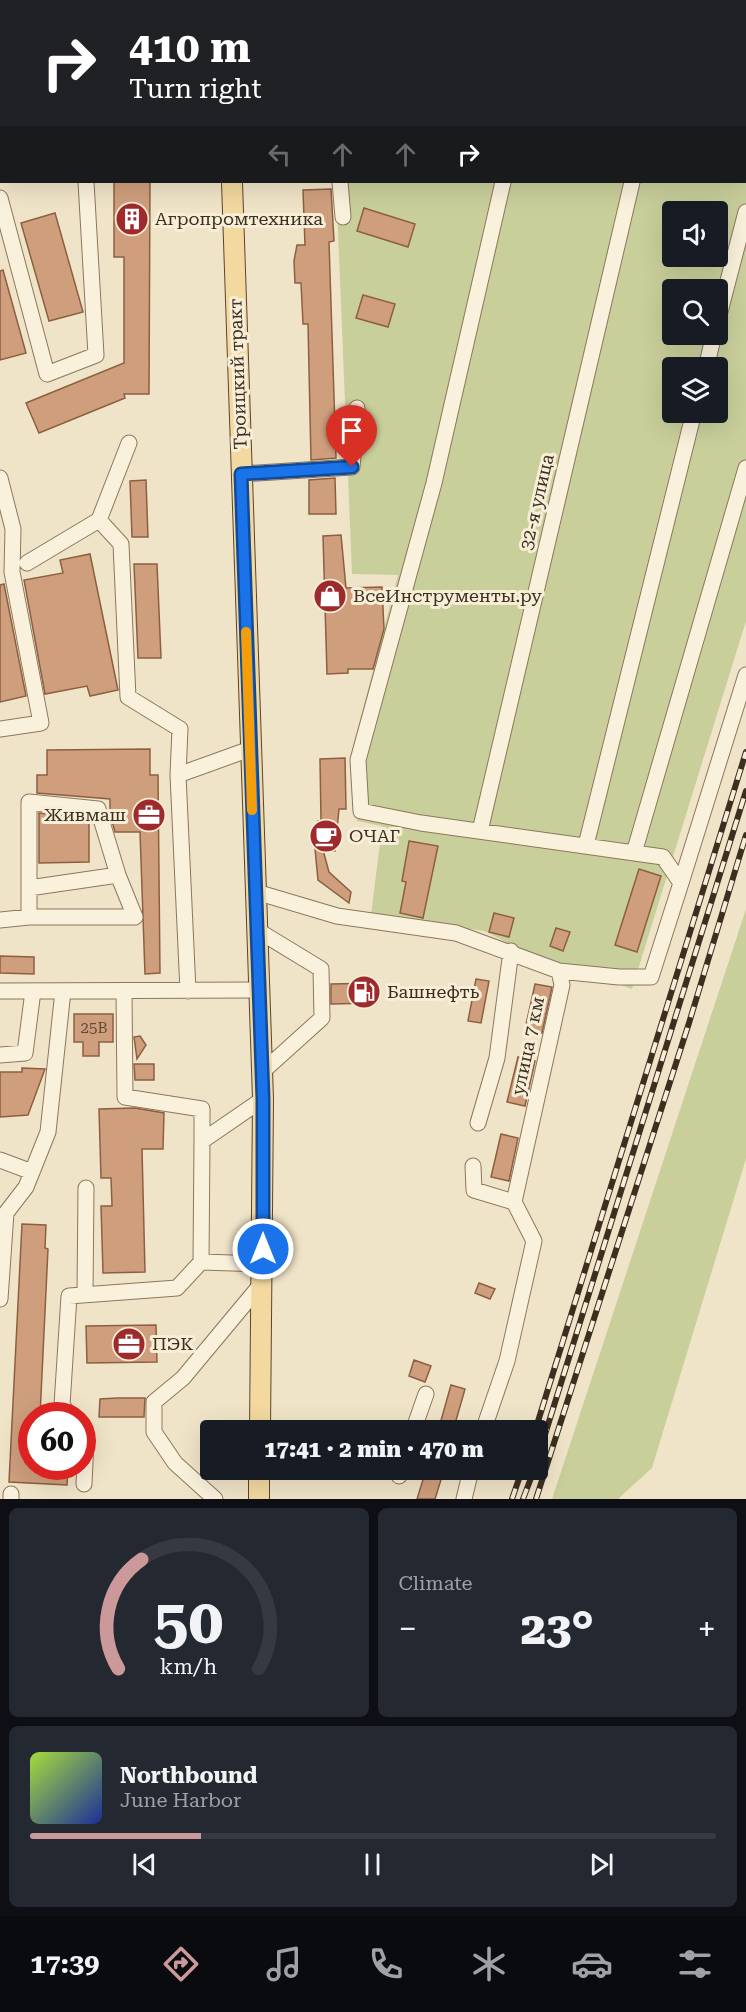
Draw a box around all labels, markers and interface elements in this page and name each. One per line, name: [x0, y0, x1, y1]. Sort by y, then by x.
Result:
text: 410 m: [129, 23, 251, 72]
icon: right: [30, 24, 108, 102]
text: Turn right: [129, 73, 262, 105]
icon: left: [263, 138, 296, 171]
icon: ahead: [326, 138, 359, 171]
icon: ahead: [389, 138, 422, 171]
icon: right: [452, 138, 485, 171]
building icon: Агропромтехника: [114, 201, 150, 237]
map controls: [662, 201, 728, 423]
button: sound: [662, 201, 728, 267]
place label: Агропромтехника: [155, 208, 323, 229]
button: search: [662, 279, 728, 345]
street label: Троицкий тракт: [224, 298, 251, 450]
button: layers: [662, 357, 728, 423]
pin: [326, 405, 377, 467]
icon: arrive: [335, 414, 368, 447]
street label: 32-я улица: [515, 452, 558, 552]
shop icon: ВсеИнструменты.ру: [312, 578, 348, 614]
place label: ВсеИнструменты.ру: [353, 585, 542, 606]
office icon: Живмаш: [131, 797, 167, 833]
place label: Живмаш: [44, 804, 126, 825]
cafe icon: ОЧАГ: [308, 818, 344, 854]
place label: ОЧАГ: [349, 825, 400, 846]
fuel station icon: Башнефть: [346, 974, 382, 1010]
place label: Башнефть: [387, 981, 480, 1002]
street label: улица 7 км: [507, 995, 548, 1097]
house number: 25В: [81, 1019, 107, 1037]
position arrow: [231, 1217, 295, 1281]
office icon: ПЭК: [111, 1326, 147, 1362]
place label: ПЭК: [152, 1333, 193, 1354]
speed limit sign: 60: [18, 1402, 96, 1480]
text: 17:41 · 2 min · 470 m: [264, 1437, 484, 1462]
text: Climate: [399, 1571, 473, 1595]
text: 50: [154, 1585, 224, 1658]
text: 23°: [521, 1602, 594, 1655]
text: −: [399, 1609, 417, 1648]
text: +: [698, 1609, 716, 1648]
text: km/h: [160, 1655, 218, 1680]
text: Northbound: [120, 1763, 258, 1788]
text: June Harbor: [120, 1788, 241, 1812]
icon: previous: [128, 1848, 161, 1881]
icon: pause: [356, 1848, 389, 1881]
icon: next: [585, 1848, 618, 1881]
icon: directions: [160, 1943, 202, 1985]
icon: music: [263, 1943, 305, 1985]
icon: phone: [365, 1943, 407, 1985]
icon: climate: [468, 1943, 510, 1985]
icon: car: [571, 1943, 613, 1985]
icon: filters: [674, 1943, 716, 1985]
text: 17:39: [30, 1948, 99, 1980]

